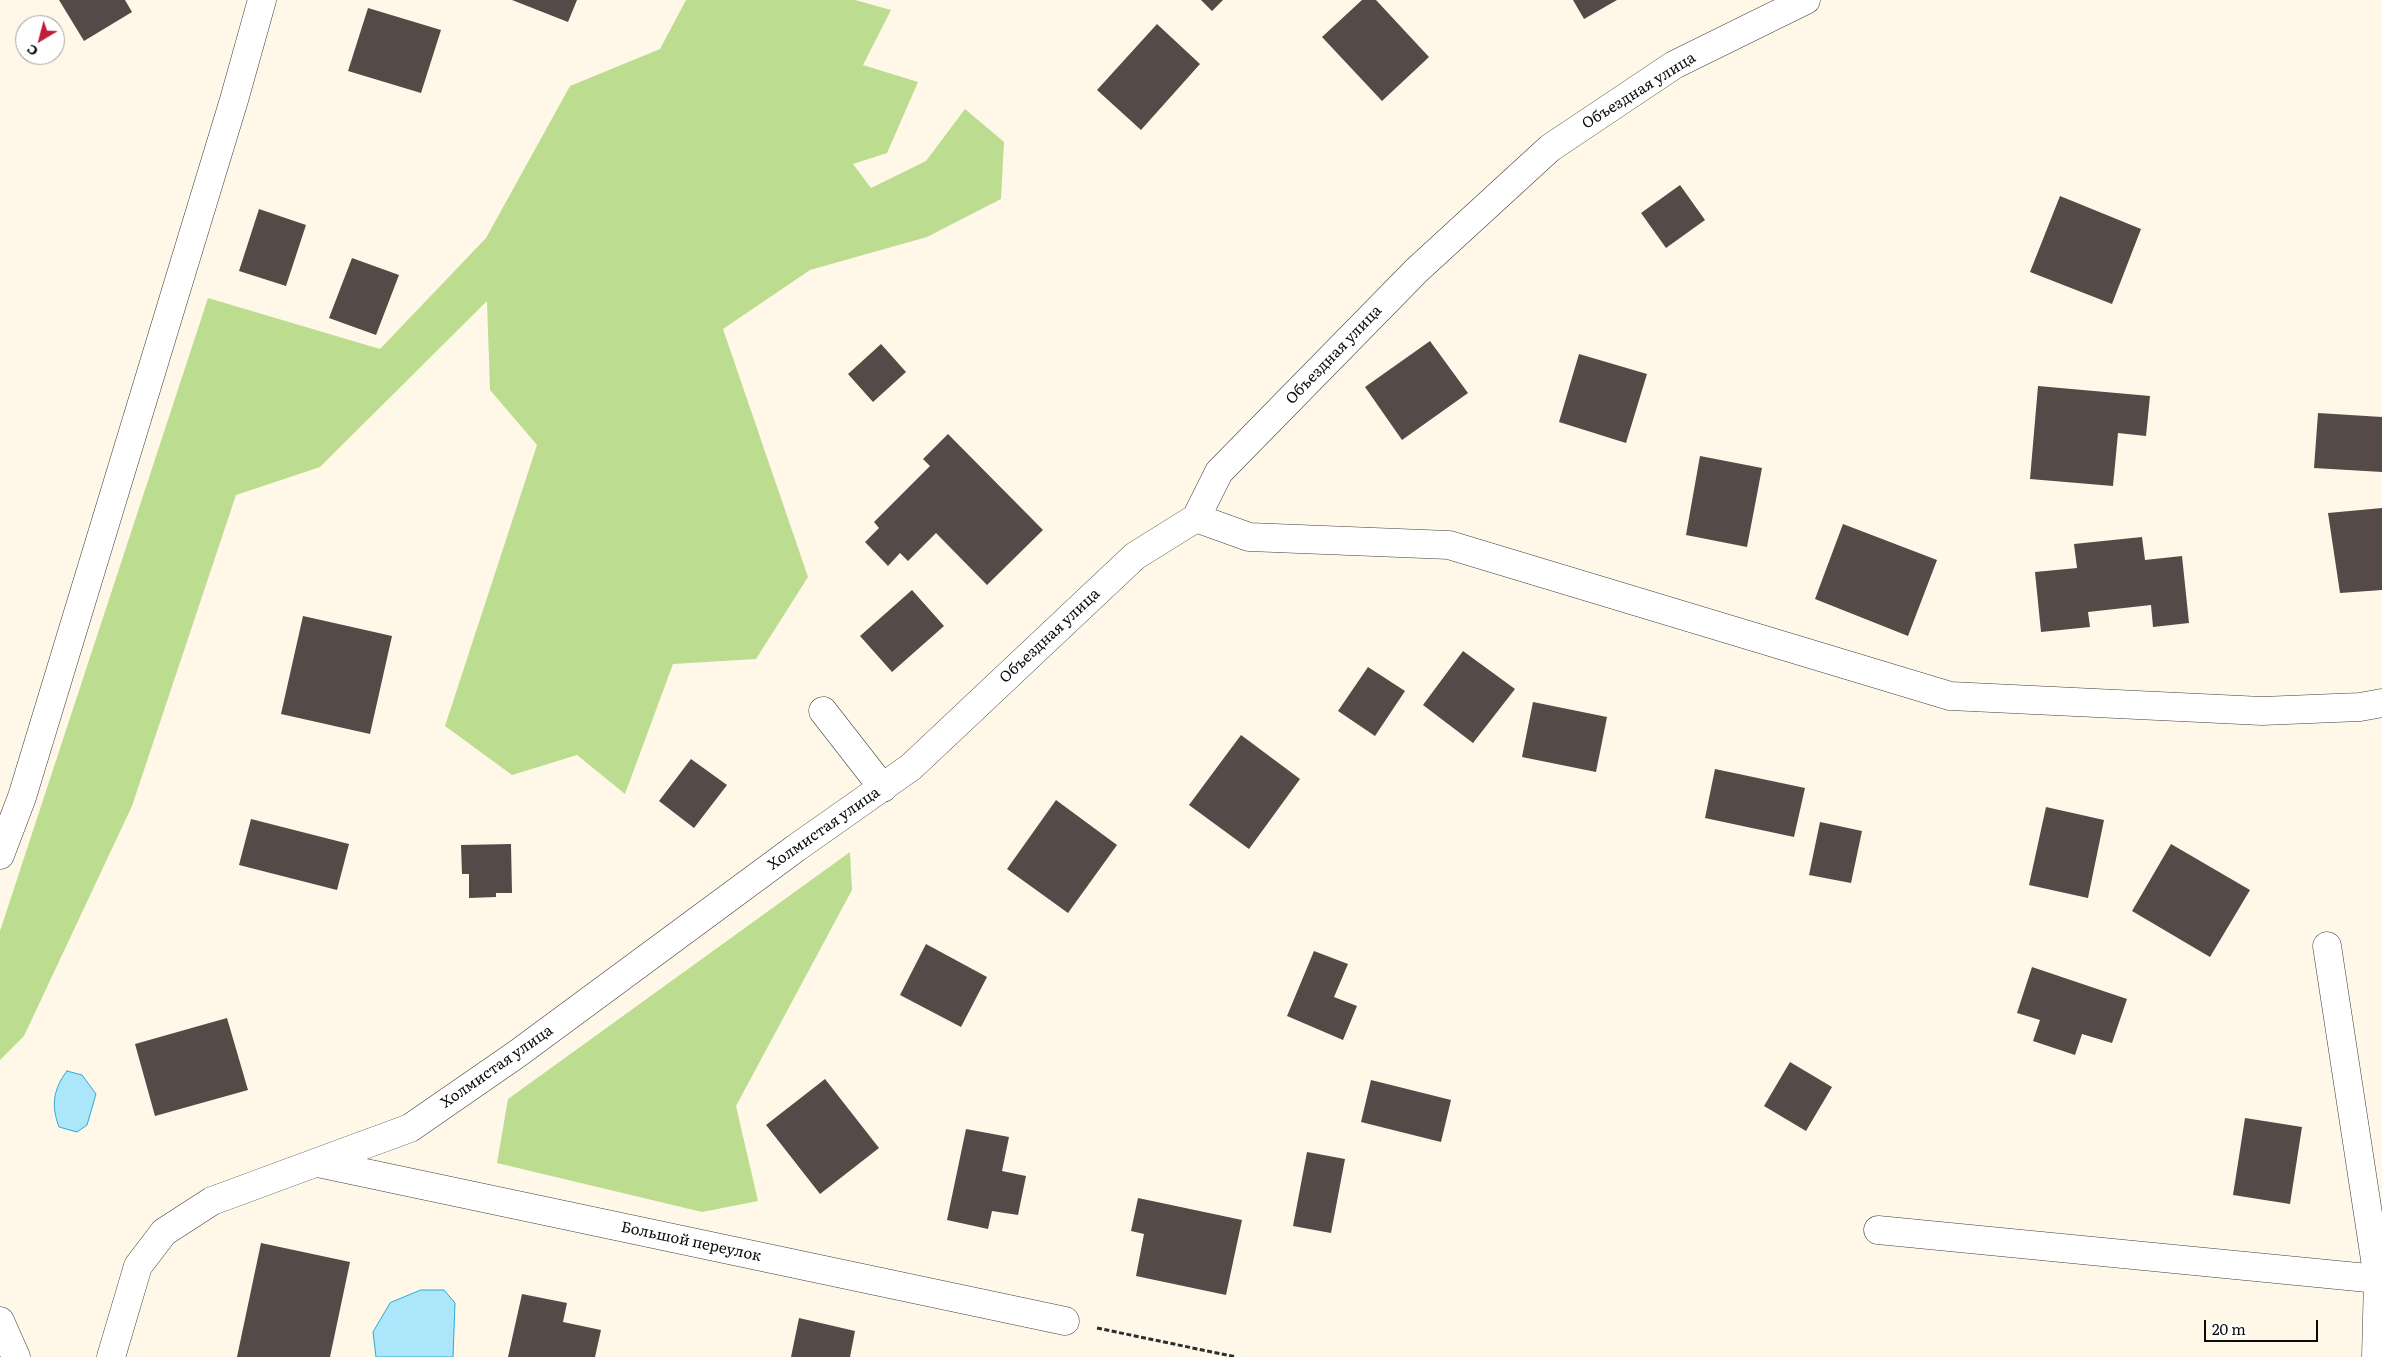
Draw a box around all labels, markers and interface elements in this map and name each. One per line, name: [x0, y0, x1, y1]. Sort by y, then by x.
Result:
north arrow: [15, 15, 65, 65]
text: С: [22, 40, 42, 62]
street label: Объездная улица: [1579, 49, 1699, 133]
street label: Объездная улица: [1282, 302, 1386, 408]
street label: Объездная улица: [996, 585, 1104, 687]
street label: Холмистая улица: [765, 784, 883, 874]
street label: Холмистая улица: [438, 1022, 556, 1112]
street label: Большой переулок: [619, 1218, 763, 1266]
scale bar: [2207, 1310, 2321, 1342]
text: 20 m: [2212, 1317, 2246, 1340]

